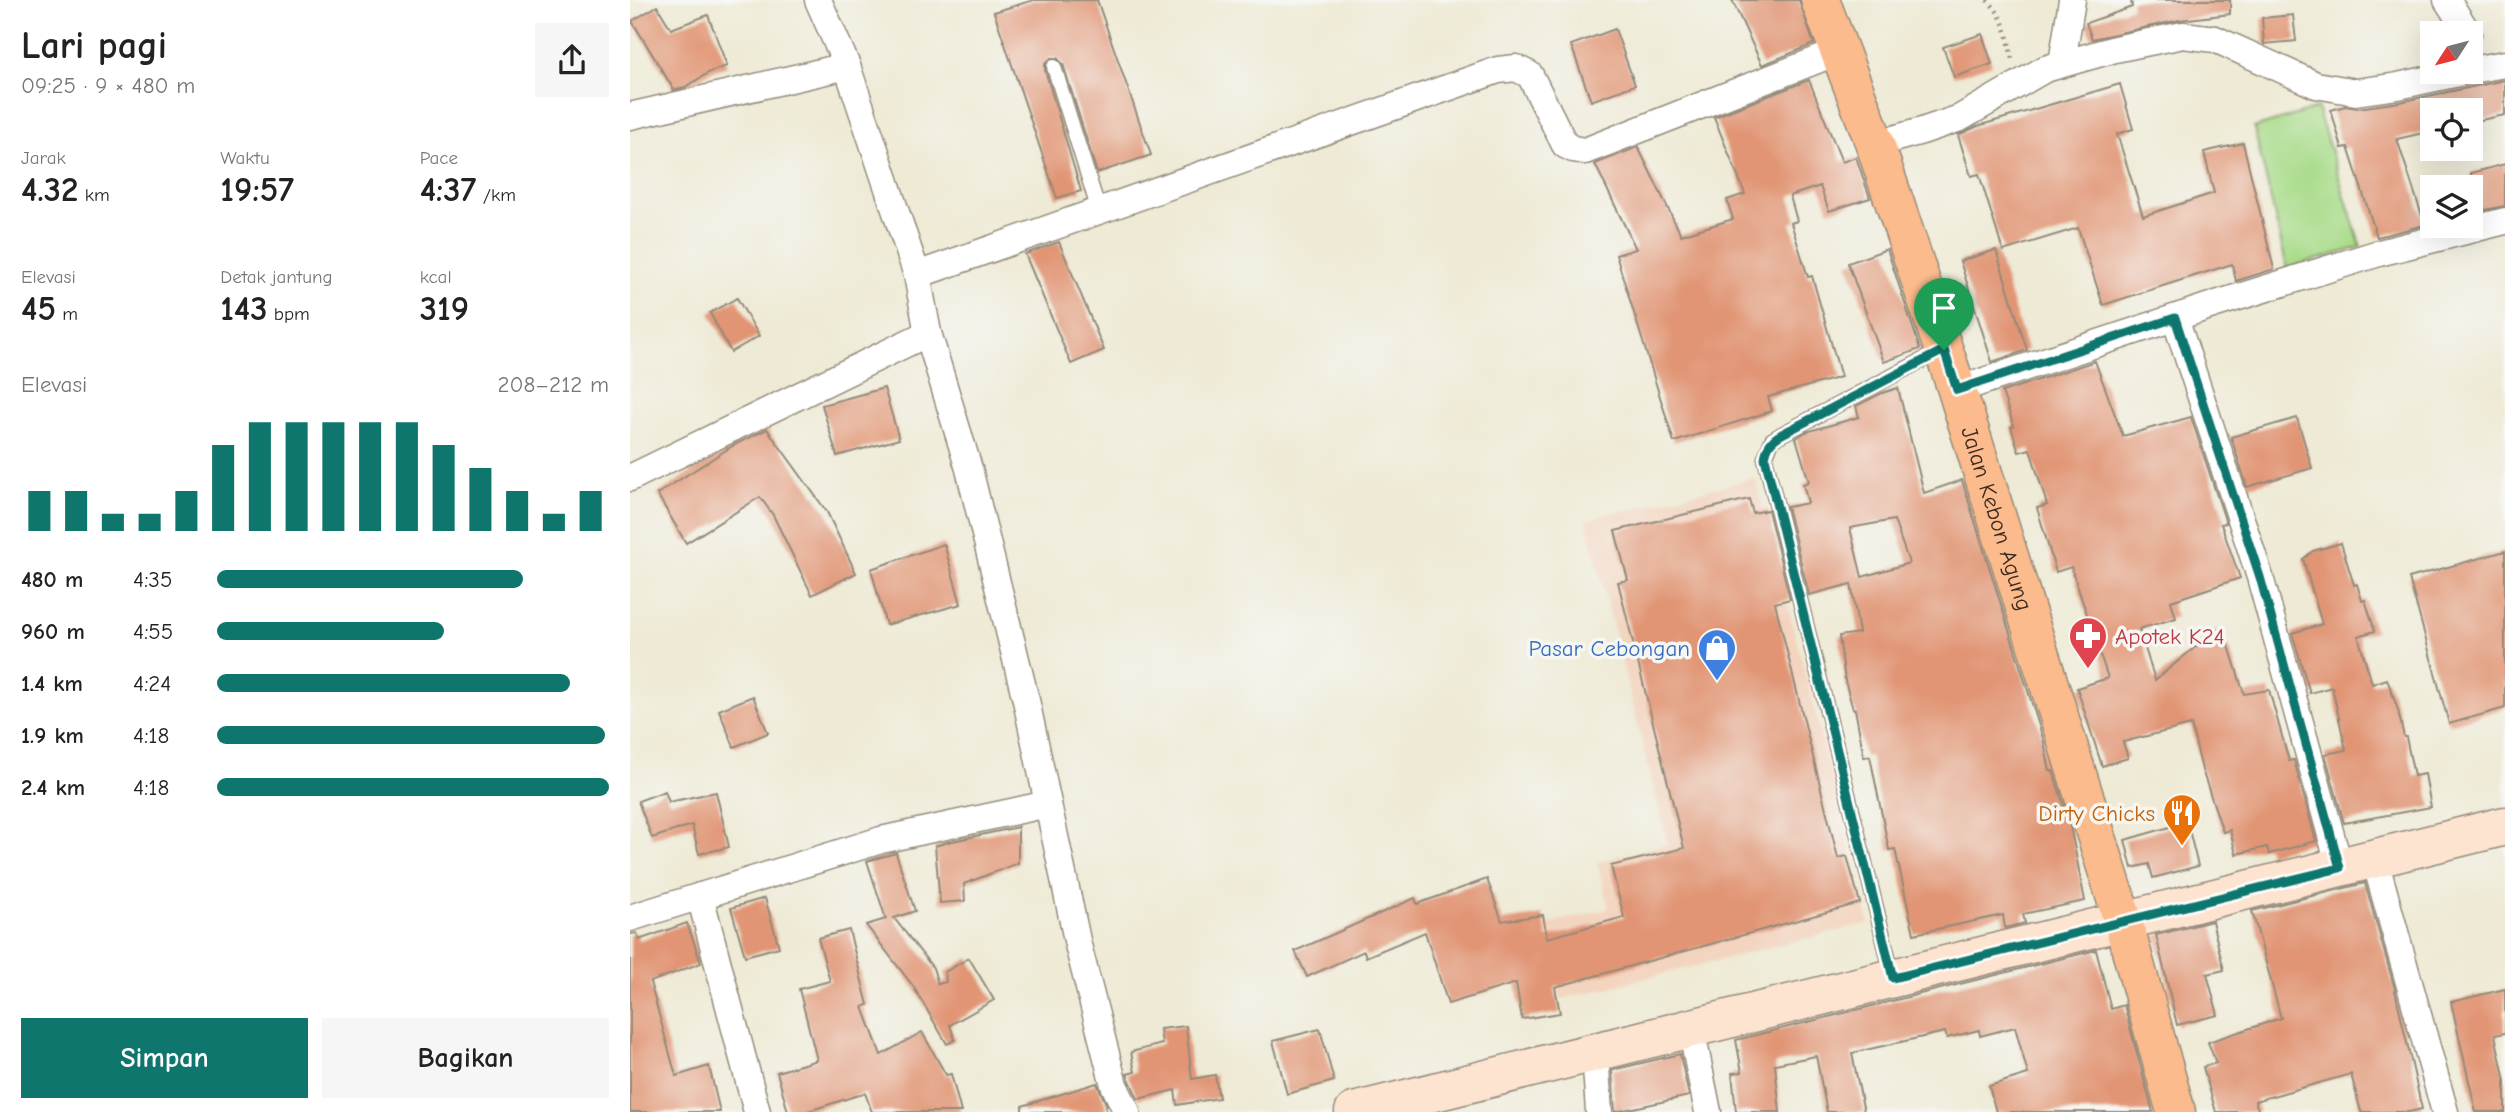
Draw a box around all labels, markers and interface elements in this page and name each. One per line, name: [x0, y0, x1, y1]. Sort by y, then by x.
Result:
north arrow: [2420, 21, 2483, 84]
map controls: [2420, 21, 2483, 238]
button: share: [535, 23, 609, 97]
text: Lari pagi: [21, 24, 167, 68]
text: 09:25 · 9 × 480 m: [21, 72, 195, 99]
button: locate: [2420, 98, 2483, 161]
text: Jarak: [21, 147, 66, 169]
text: Waktu: [220, 147, 270, 169]
text: Pace: [420, 147, 458, 169]
text: 4.32: [21, 169, 78, 210]
text: 19:57: [220, 169, 294, 210]
text: 4:37: [420, 169, 476, 210]
button: layers: [2420, 175, 2483, 238]
text: km: [78, 184, 110, 206]
text: /km: [476, 184, 516, 206]
text: Elevasi: [21, 266, 76, 288]
text: Detak jantung: [220, 266, 333, 288]
text: kcal: [420, 266, 452, 288]
pin: [1914, 278, 1974, 350]
text: 45: [21, 288, 56, 329]
text: 143: [220, 288, 267, 329]
text: 319: [420, 288, 469, 329]
icon: arrive: [1925, 289, 1963, 327]
text: m: [56, 303, 78, 325]
text: bpm: [267, 303, 310, 325]
text: Elevasi: [21, 371, 87, 398]
text: 208–212 m: [497, 371, 609, 398]
street label: Jalan Kebon Agung: [1955, 423, 2038, 614]
text: 480 m: [21, 566, 83, 593]
text: 4:35: [133, 566, 172, 593]
pharmacy icon: Apotek K24: [2067, 615, 2109, 670]
text: 960 m: [21, 618, 85, 645]
text: 4:55: [133, 618, 173, 645]
place label: Apotek K24: [2115, 623, 2225, 650]
shop icon: Pasar Cebongan: [1696, 627, 1738, 682]
place label: Pasar Cebongan: [1528, 635, 1690, 662]
text: 1.4 km: [21, 670, 83, 697]
text: 4:24: [133, 670, 171, 697]
text: 1.9 km: [21, 722, 84, 749]
text: 4:18: [133, 722, 169, 749]
text: 2.4 km: [21, 774, 85, 801]
text: 4:18: [133, 774, 169, 801]
restaurant icon: Dirty Chicks: [2161, 792, 2203, 847]
place label: Dirty Chicks: [2038, 800, 2155, 827]
button: Simpan: [21, 1018, 308, 1098]
button: Bagikan: [322, 1018, 609, 1098]

